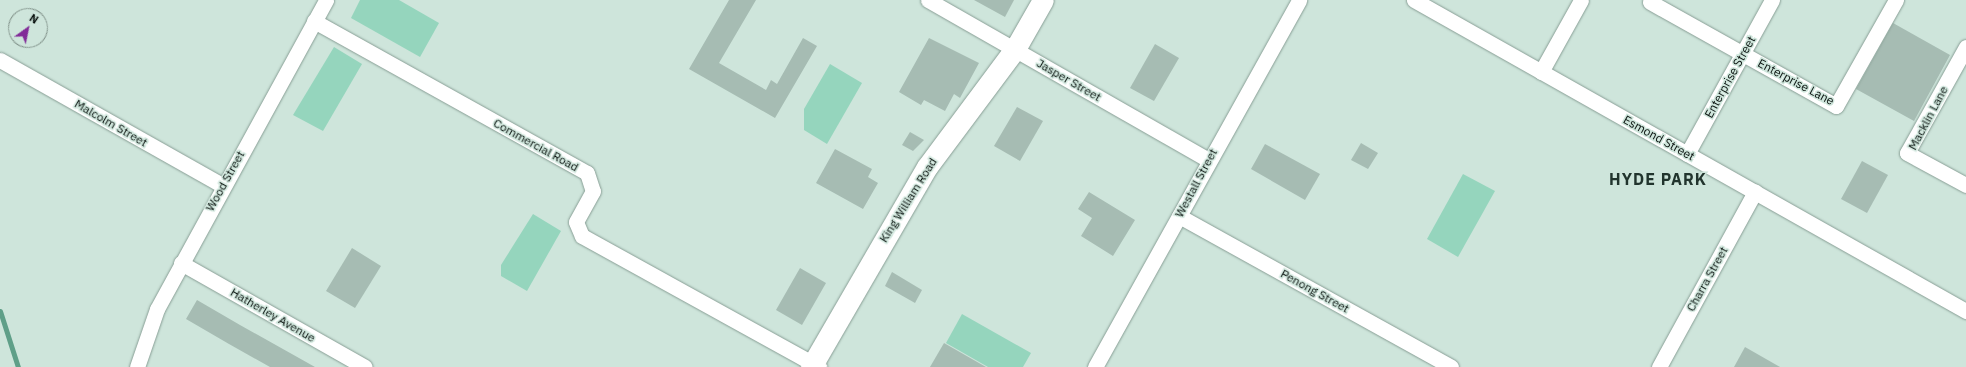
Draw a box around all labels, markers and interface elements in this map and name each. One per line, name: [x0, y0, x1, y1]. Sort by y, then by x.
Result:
north arrow: [8, 8, 48, 48]
text: N: [27, 11, 41, 27]
street label: Enterprise Street: [1702, 33, 1758, 121]
street label: Jasper Street: [1034, 56, 1104, 104]
street label: Enterprise Lane: [1755, 56, 1837, 108]
street label: Macklin Lane: [1905, 84, 1951, 152]
street label: Malcolm Street: [72, 96, 150, 150]
street label: Esmond Street: [1621, 112, 1697, 164]
street label: Commercial Road: [491, 116, 581, 174]
street label: Westall Street: [1172, 146, 1220, 220]
street label: Wood Street: [203, 148, 247, 214]
street label: King William Road: [876, 155, 940, 245]
district label: HYDE PARK: [1609, 169, 1707, 189]
street label: Charra Street: [1683, 244, 1731, 314]
street label: Penong Street: [1278, 266, 1352, 316]
street label: Hatherley Avenue: [228, 285, 318, 345]

